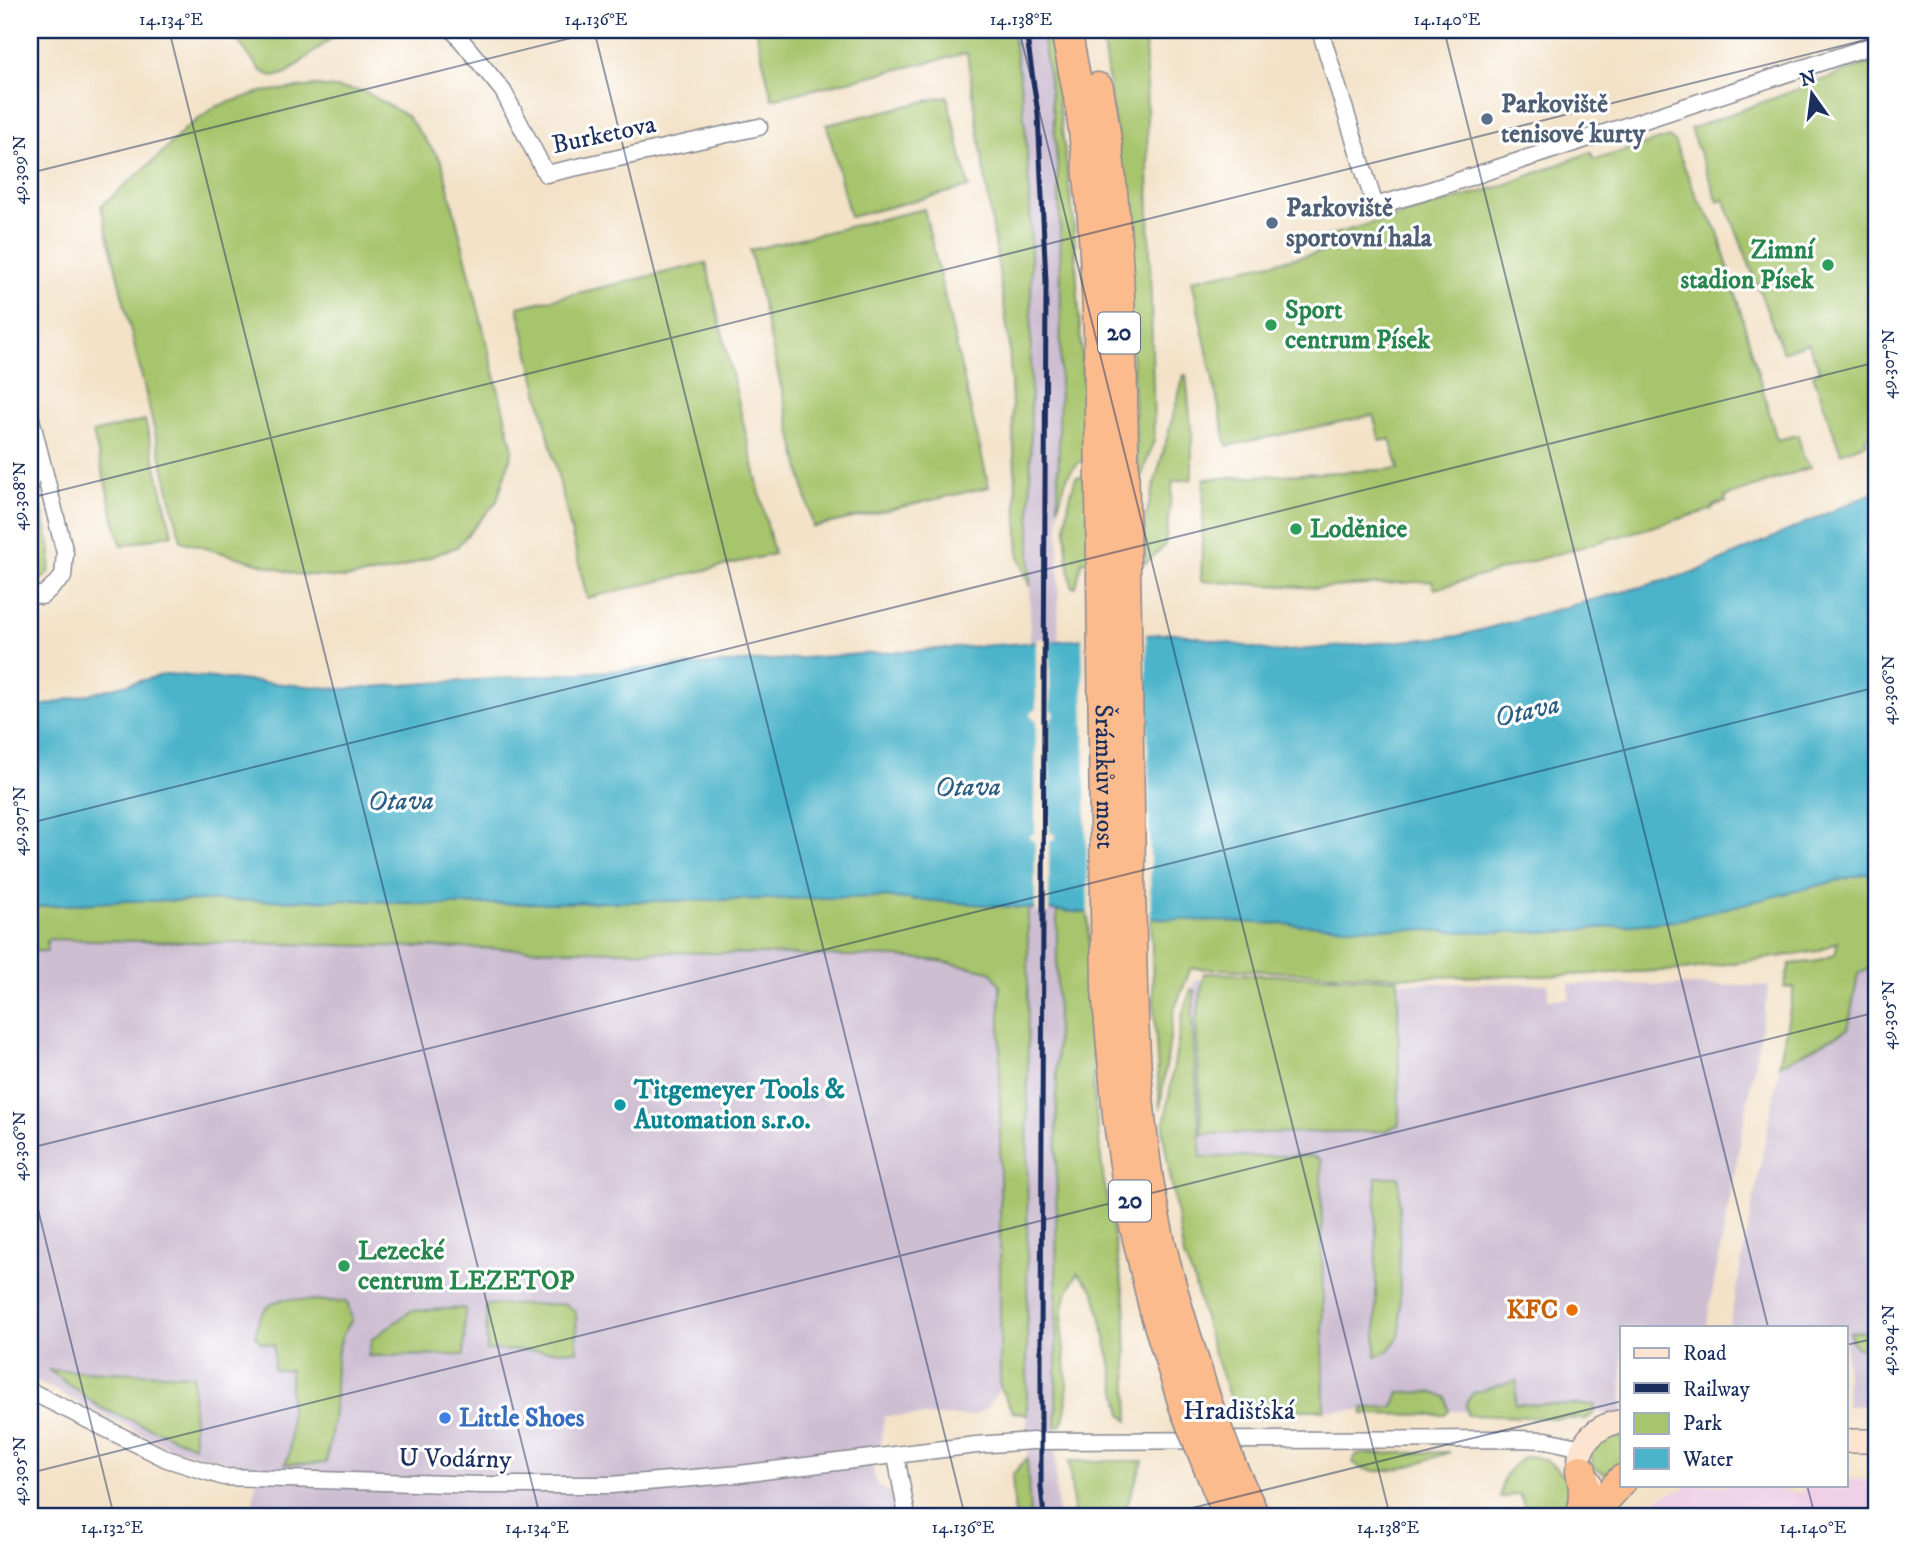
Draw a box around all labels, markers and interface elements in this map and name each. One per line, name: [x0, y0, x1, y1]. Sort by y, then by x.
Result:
text: 14.134°E: [139, 9, 203, 31]
text: 14.136°E: [565, 9, 628, 31]
text: 14.138°E: [990, 9, 1053, 31]
text: 14.140°E: [1414, 9, 1481, 31]
north arrow: [1778, 60, 1848, 130]
text: N: [1798, 66, 1819, 92]
place label: Parkoviště tenisové kurty: [1501, 88, 1646, 151]
street label: Burketova: [549, 108, 659, 162]
marker: Parkoviště tenisové kurty: [1479, 111, 1495, 127]
text: 49.309°N: [9, 135, 31, 205]
place label: Parkoviště sportovní hala: [1286, 192, 1433, 255]
marker: Parkoviště sportovní hala: [1264, 215, 1280, 231]
place label: Zimní stadion Písek: [1681, 234, 1816, 297]
marker: Zimní stadion Písek: [1820, 257, 1836, 273]
place label: Sport centrum Písek: [1285, 294, 1431, 357]
road number: 20: [1098, 312, 1140, 354]
marker: Sport centrum Písek: [1263, 317, 1279, 333]
text: 49.307°N: [1878, 329, 1900, 399]
text: 49.308°N: [9, 461, 31, 531]
place label: Loděnice: [1310, 513, 1408, 546]
marker: Loděnice: [1288, 521, 1304, 537]
text: 49.306°N: [1878, 655, 1900, 725]
water label: Otava: [1491, 687, 1563, 735]
street label: Šrámkův most: [1087, 704, 1122, 850]
water label: Otava: [935, 769, 1001, 805]
water label: Otava: [368, 783, 434, 819]
text: 49.307°N: [9, 786, 31, 856]
text: 49.305°N: [1878, 980, 1900, 1050]
place label: Titgemeyer Tools & Automation s.r.o.: [633, 1074, 845, 1137]
marker: Titgemeyer Tools & Automation s.r.o.: [612, 1097, 628, 1113]
text: 49.306°N: [9, 1111, 31, 1181]
road number: 20: [1109, 1181, 1151, 1222]
place label: Lezecké centrum LEZETOP: [358, 1235, 574, 1298]
marker: Lezecké centrum LEZETOP: [336, 1258, 352, 1274]
place label: KFC: [1507, 1294, 1558, 1327]
marker: KFC: [1564, 1302, 1580, 1318]
text: 49.304°N: [1878, 1304, 1900, 1375]
legend: [1620, 1326, 1848, 1486]
text: Road: [1683, 1341, 1727, 1367]
text: Railway: [1683, 1377, 1751, 1403]
street label: Hradišťská: [1183, 1395, 1295, 1428]
place label: Little Shoes: [459, 1402, 585, 1435]
marker: Little Shoes: [437, 1410, 453, 1426]
text: Park: [1683, 1411, 1723, 1437]
text: 49.305°N: [9, 1436, 31, 1506]
street label: U Vodárny: [398, 1442, 512, 1476]
text: Water: [1682, 1447, 1733, 1473]
text: 14.132°E: [81, 1517, 143, 1539]
text: 14.134°E: [505, 1517, 569, 1539]
text: 14.136°E: [932, 1517, 995, 1539]
text: 14.138°E: [1357, 1517, 1420, 1539]
text: 14.140°E: [1780, 1517, 1847, 1539]

